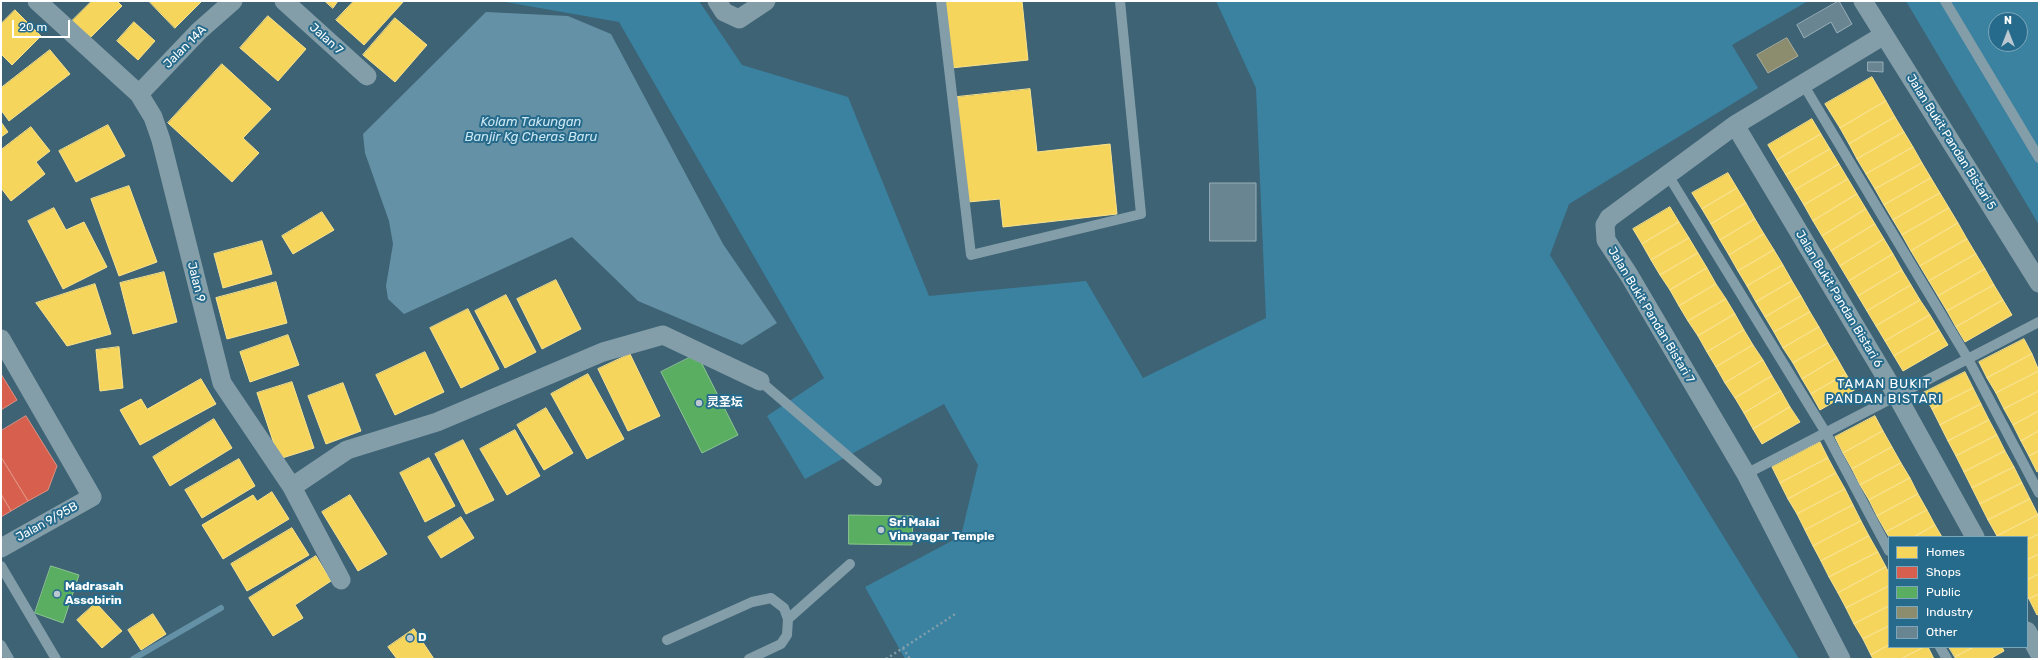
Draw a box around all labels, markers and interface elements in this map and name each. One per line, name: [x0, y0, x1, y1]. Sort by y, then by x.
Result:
scale bar: [14, 12, 72, 38]
north arrow: [1988, 12, 2028, 52]
text: N: [2004, 14, 2012, 27]
text: 20 m: [19, 20, 47, 34]
street label: Jalan 7: [306, 20, 346, 58]
street label: Jalan 14A: [161, 23, 209, 71]
street label: Jalan Bukit Pandan Bistari 5: [1903, 72, 1999, 212]
water label: Kolam Takungan Banjir Kg Cheras Baru: [465, 114, 597, 145]
street label: Jalan Bukit Pandan Bistari 6: [1792, 228, 1886, 370]
street label: Jalan Bukit Pandan Bistari 7: [1605, 244, 1697, 386]
street label: Jalan 9: [184, 260, 208, 304]
district label: TAMAN BUKIT PANDAN BISTARI: [1826, 376, 1942, 407]
place label: 灵圣坛: [707, 396, 743, 410]
marker: 灵圣坛: [694, 398, 704, 408]
street label: Jalan 9/95B: [14, 499, 80, 545]
place label: Sri Malai Vinayagar Temple: [889, 516, 995, 544]
marker: Sri Malai Vinayagar Temple: [876, 525, 886, 535]
legend: [1888, 536, 2028, 648]
text: Homes: [1926, 545, 1965, 559]
text: Shops: [1926, 565, 1961, 579]
place label: Madrasah Assobirin: [65, 580, 124, 608]
text: Public: [1926, 585, 1961, 599]
marker: Madrasah Assobirin: [52, 589, 62, 599]
text: Industry: [1926, 605, 1973, 619]
text: Other: [1926, 625, 1957, 639]
place label: D: [418, 631, 427, 645]
marker: D: [405, 633, 415, 643]

